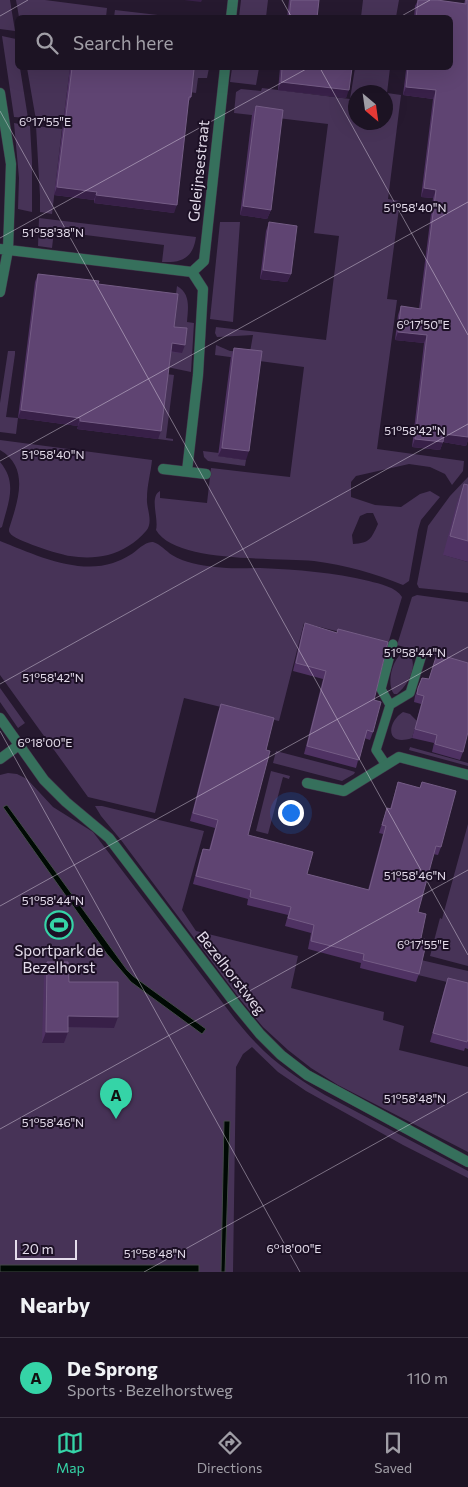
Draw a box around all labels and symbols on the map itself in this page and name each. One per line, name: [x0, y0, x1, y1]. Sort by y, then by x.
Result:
north arrow: [348, 85, 393, 130]
text: 6°17'55"E: [19, 114, 71, 128]
street label: Geleijnsestraat: [184, 119, 212, 223]
text: 51°58'40"N: [384, 200, 446, 214]
text: 51°58'38"N: [22, 225, 84, 239]
text: 6°17'50"E: [396, 317, 450, 331]
text: 51°58'42"N: [384, 423, 446, 437]
text: 51°58'40"N: [22, 447, 84, 461]
text: 51°58'44"N: [384, 645, 446, 659]
text: 51°58'42"N: [22, 670, 84, 684]
text: 6°18'00"E: [18, 735, 73, 749]
your location: [278, 800, 304, 826]
text: 51°58'46"N: [384, 868, 446, 882]
text: 51°58'44"N: [22, 893, 84, 907]
sports icon: Sportpark de Bezelhorst: [44, 910, 74, 940]
street label: Bezelhorstweg: [194, 927, 270, 1018]
text: 6°17'55"E: [397, 937, 449, 951]
place label: Sportpark de Bezelhorst: [14, 941, 104, 976]
pin: A: [100, 1078, 132, 1119]
text: 51°58'48"N: [384, 1091, 446, 1105]
text: 51°58'46"N: [22, 1115, 84, 1129]
scale bar: [15, 1237, 78, 1260]
text: 6°18'00"E: [267, 1241, 322, 1255]
text: 51°58'48"N: [124, 1246, 186, 1260]

